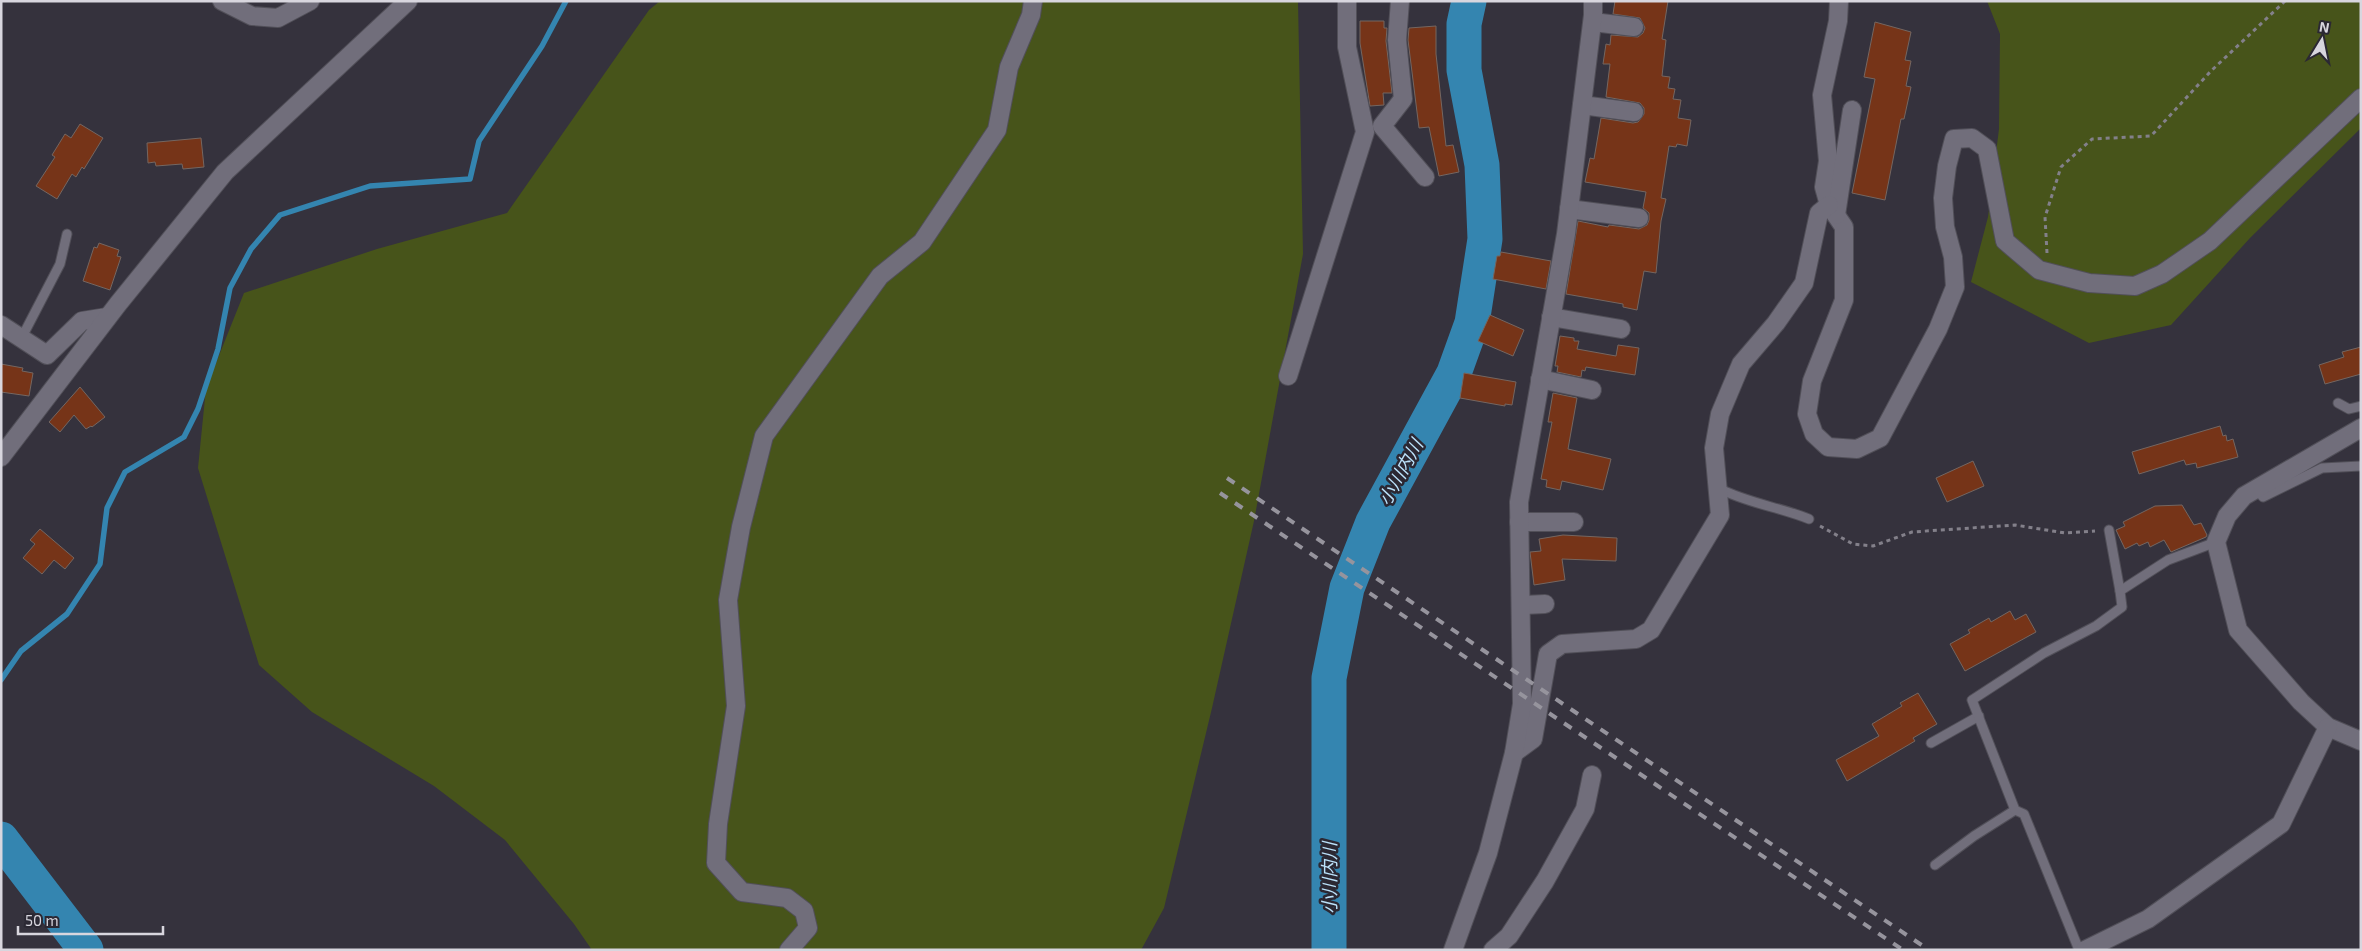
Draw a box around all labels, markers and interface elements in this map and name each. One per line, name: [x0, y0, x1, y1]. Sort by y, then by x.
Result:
north arrow: [2297, 15, 2347, 65]
text: N: [2318, 17, 2331, 36]
water label: 小川内川: [1373, 433, 1428, 509]
water label: 小川内川: [1318, 840, 1340, 914]
scale bar: [18, 904, 162, 936]
text: 50 m: [25, 911, 59, 929]

